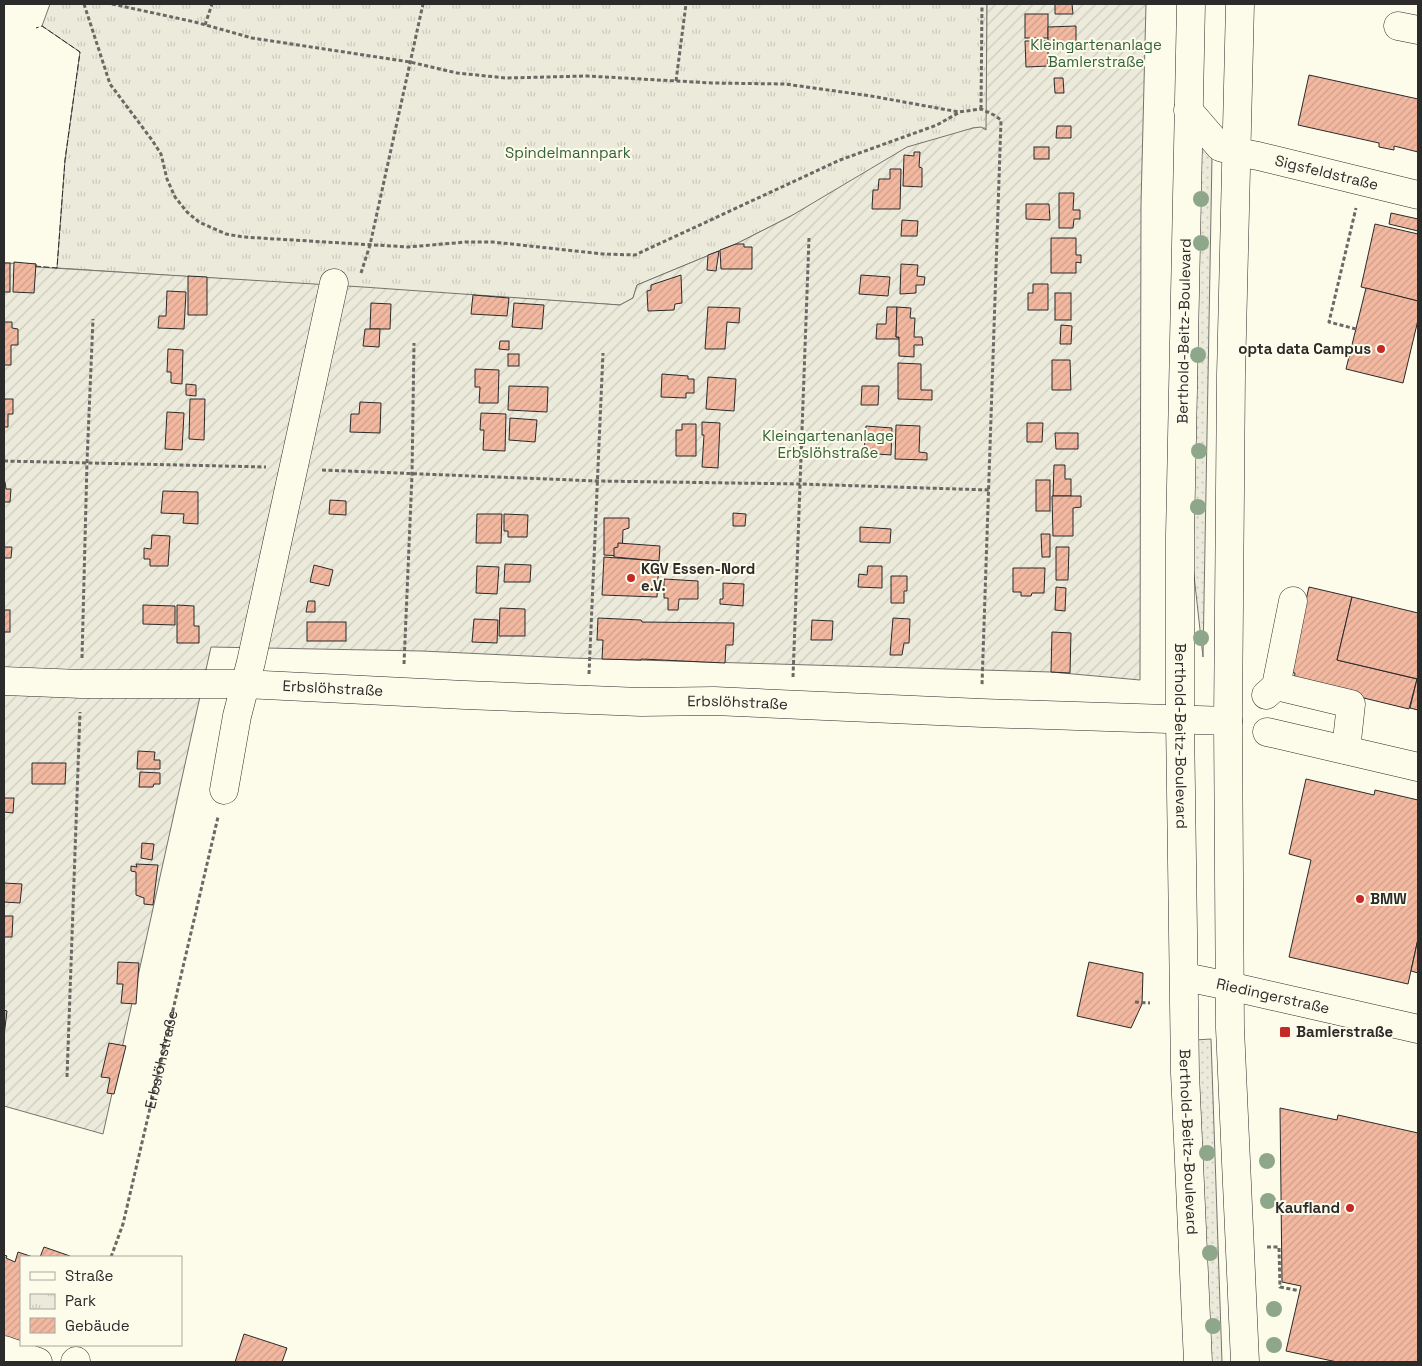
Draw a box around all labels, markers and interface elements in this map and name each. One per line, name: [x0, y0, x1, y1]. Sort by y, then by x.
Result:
park label: Kleingartenanlage Bamlerstraße: [1030, 35, 1162, 71]
park label: Spindelmannpark: [505, 143, 631, 162]
street label: Sigsfeldstraße: [1273, 150, 1380, 194]
street label: Berthold-Beitz-Boulevard: [1172, 238, 1195, 424]
place label: opta data Campus: [1238, 339, 1371, 358]
marker: opta data Campus: [1375, 343, 1387, 355]
park label: Kleingartenanlage Erbslöhstraße: [762, 426, 894, 462]
place label: KGV Essen-Nord e.V.: [641, 559, 755, 595]
marker: KGV Essen-Nord e.V.: [625, 572, 637, 584]
street label: Berthold-Beitz-Boulevard: [1171, 643, 1192, 829]
street label: Erbslöhstraße: [282, 676, 384, 700]
street label: Erbslöhstraße: [687, 691, 788, 713]
place label: BMW: [1370, 889, 1407, 908]
marker: BMW: [1354, 893, 1366, 905]
street label: Riedingerstraße: [1215, 974, 1332, 1018]
street label: Erbslöhstraße: [140, 1008, 182, 1111]
place label: Bamlerstraße: [1296, 1022, 1394, 1041]
marker: Bamlerstraße: [1278, 1025, 1292, 1039]
street label: Berthold-Beitz-Boulevard: [1176, 1049, 1202, 1235]
place label: Kaufland: [1275, 1198, 1340, 1217]
marker: Kaufland: [1344, 1202, 1356, 1214]
legend: [20, 1256, 182, 1346]
text: Straße: [65, 1266, 114, 1285]
text: Park: [65, 1291, 96, 1310]
text: Gebäude: [65, 1316, 130, 1335]

